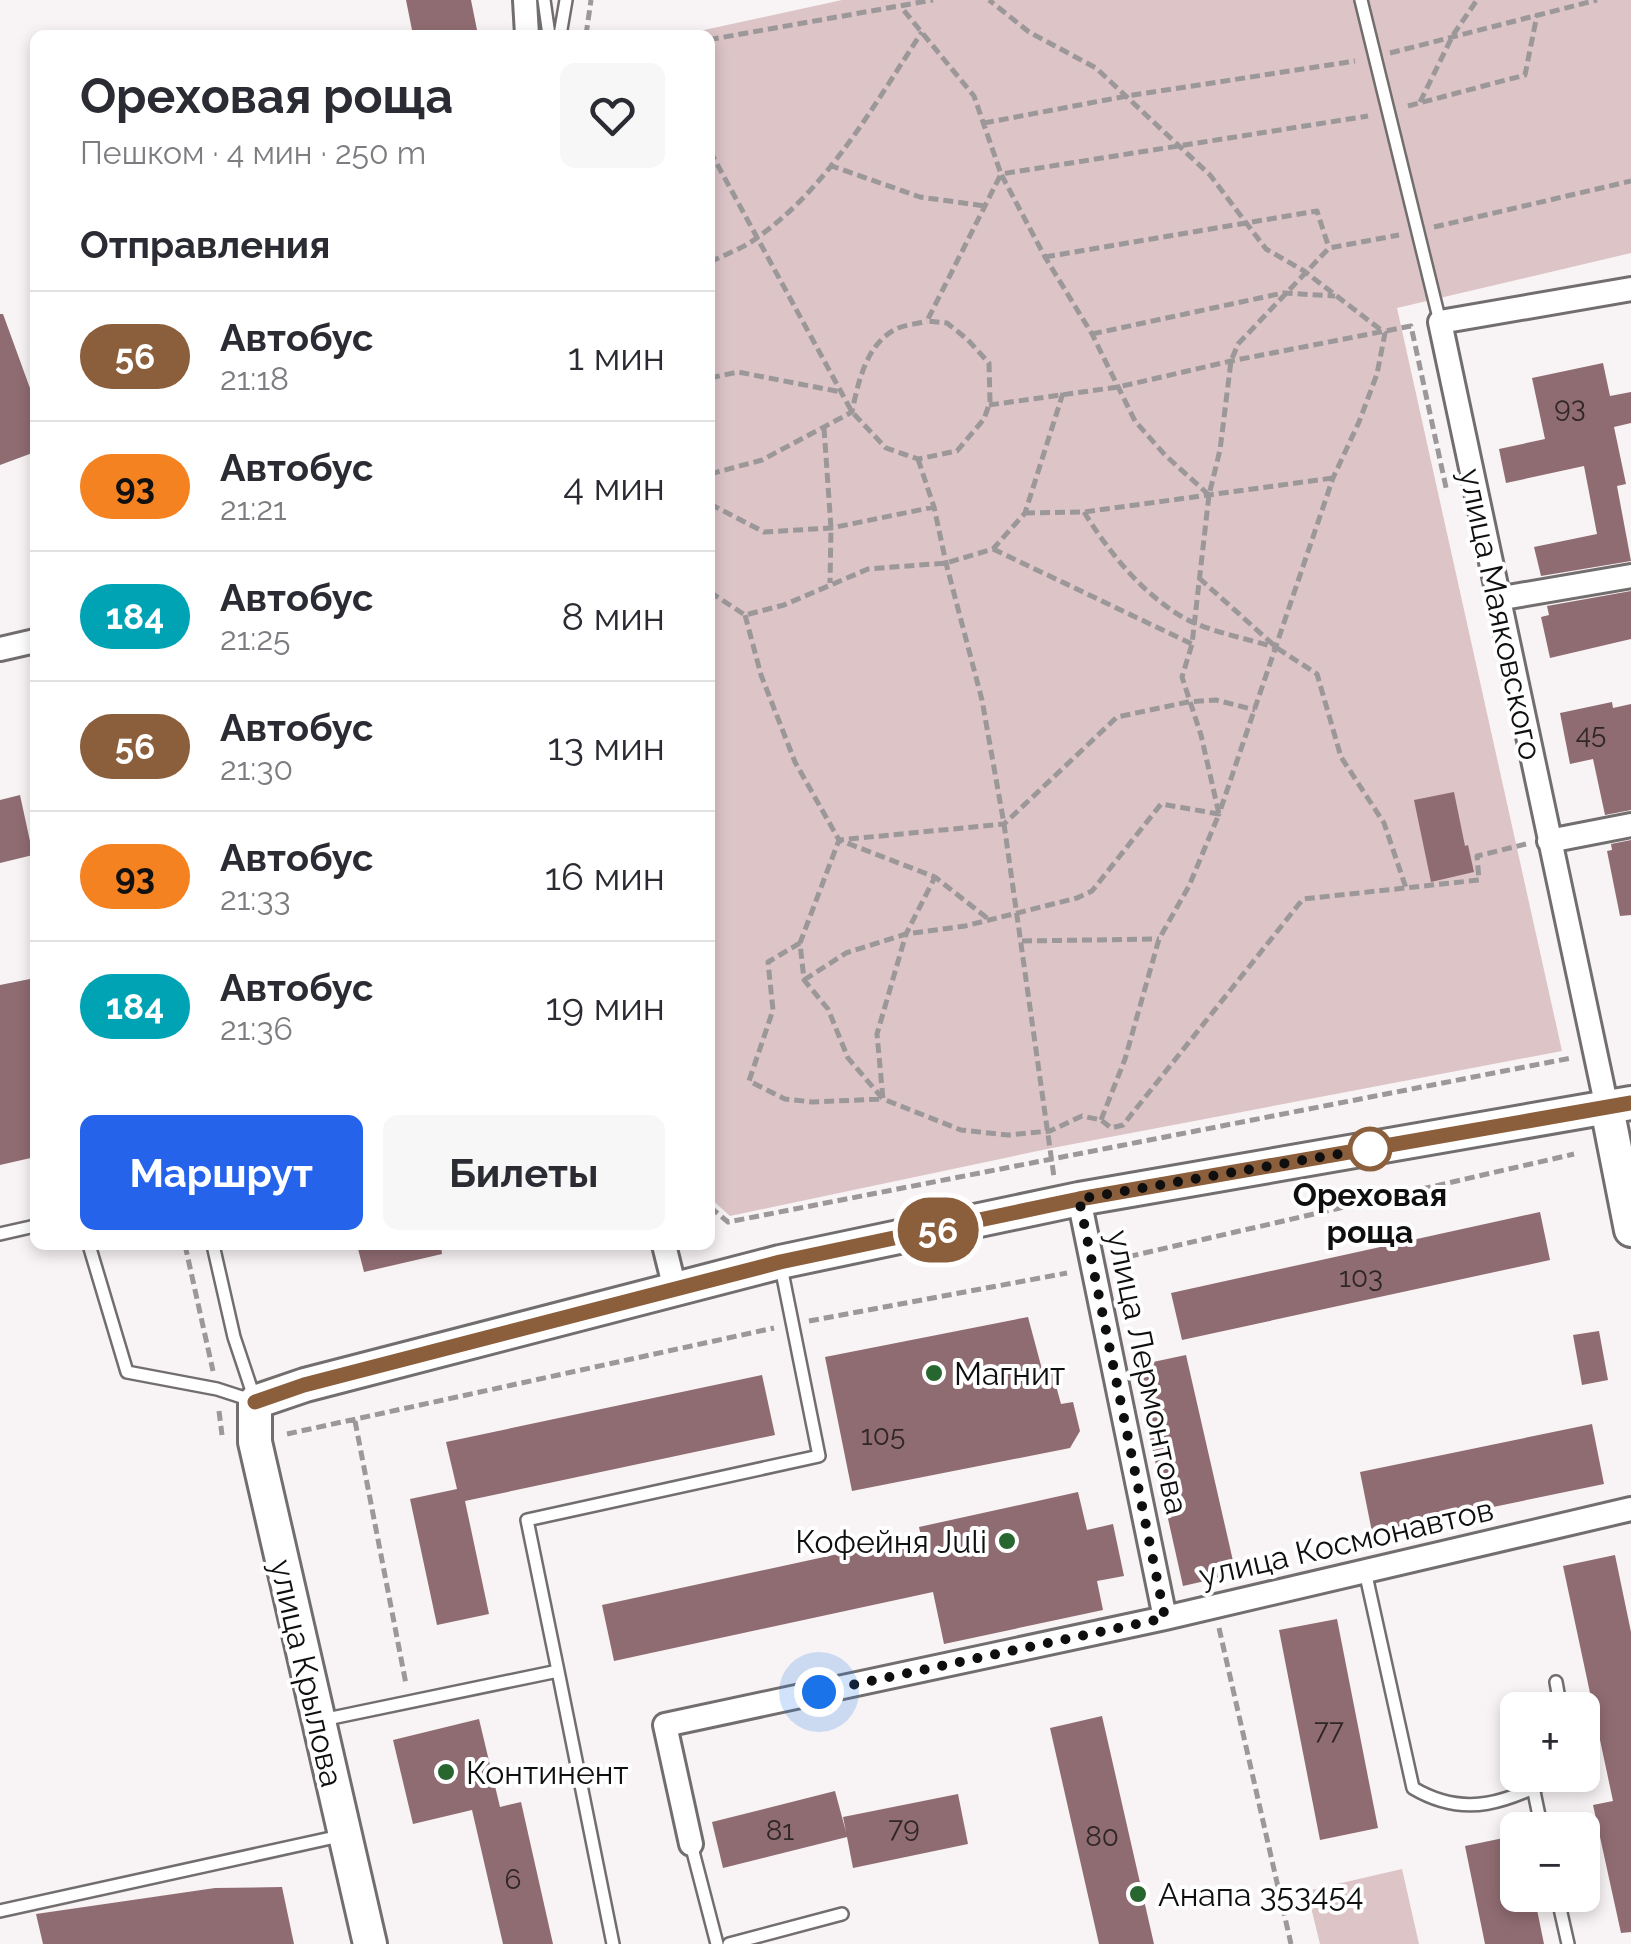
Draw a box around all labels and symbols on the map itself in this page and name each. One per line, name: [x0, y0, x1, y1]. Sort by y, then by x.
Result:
house number: 93: [1554, 391, 1586, 424]
street label: улица Маяковского: [1452, 465, 1550, 763]
house number: 45: [1576, 717, 1606, 750]
marker: Ореховая роща: [1349, 1128, 1391, 1170]
place label: Ореховая роща: [1293, 1176, 1447, 1250]
line badge: 56: [893, 1198, 983, 1262]
street label: улица Лермонтова: [1100, 1227, 1196, 1517]
house number: 103: [1339, 1261, 1383, 1294]
place label: Магнит: [954, 1355, 1065, 1392]
marker: Магнит: [923, 1362, 945, 1384]
house number: 105: [861, 1419, 905, 1452]
street label: улица Космонавтов: [1195, 1490, 1497, 1594]
place label: Кофейня Juli: [795, 1523, 987, 1560]
marker: Кофейня Juli: [996, 1530, 1018, 1552]
street label: улица Крылова: [263, 1556, 351, 1790]
your location: [794, 1667, 844, 1717]
house number: 77: [1314, 1713, 1344, 1746]
place label: Континент: [466, 1754, 629, 1791]
marker: Континент: [435, 1761, 457, 1783]
house number: 79: [888, 1811, 920, 1844]
house number: 81: [766, 1814, 794, 1847]
house number: 80: [1085, 1820, 1119, 1853]
house number: 6: [505, 1863, 521, 1896]
place label: Анапа 353454: [1158, 1876, 1364, 1913]
marker: Анапа 353454: [1127, 1883, 1149, 1905]

